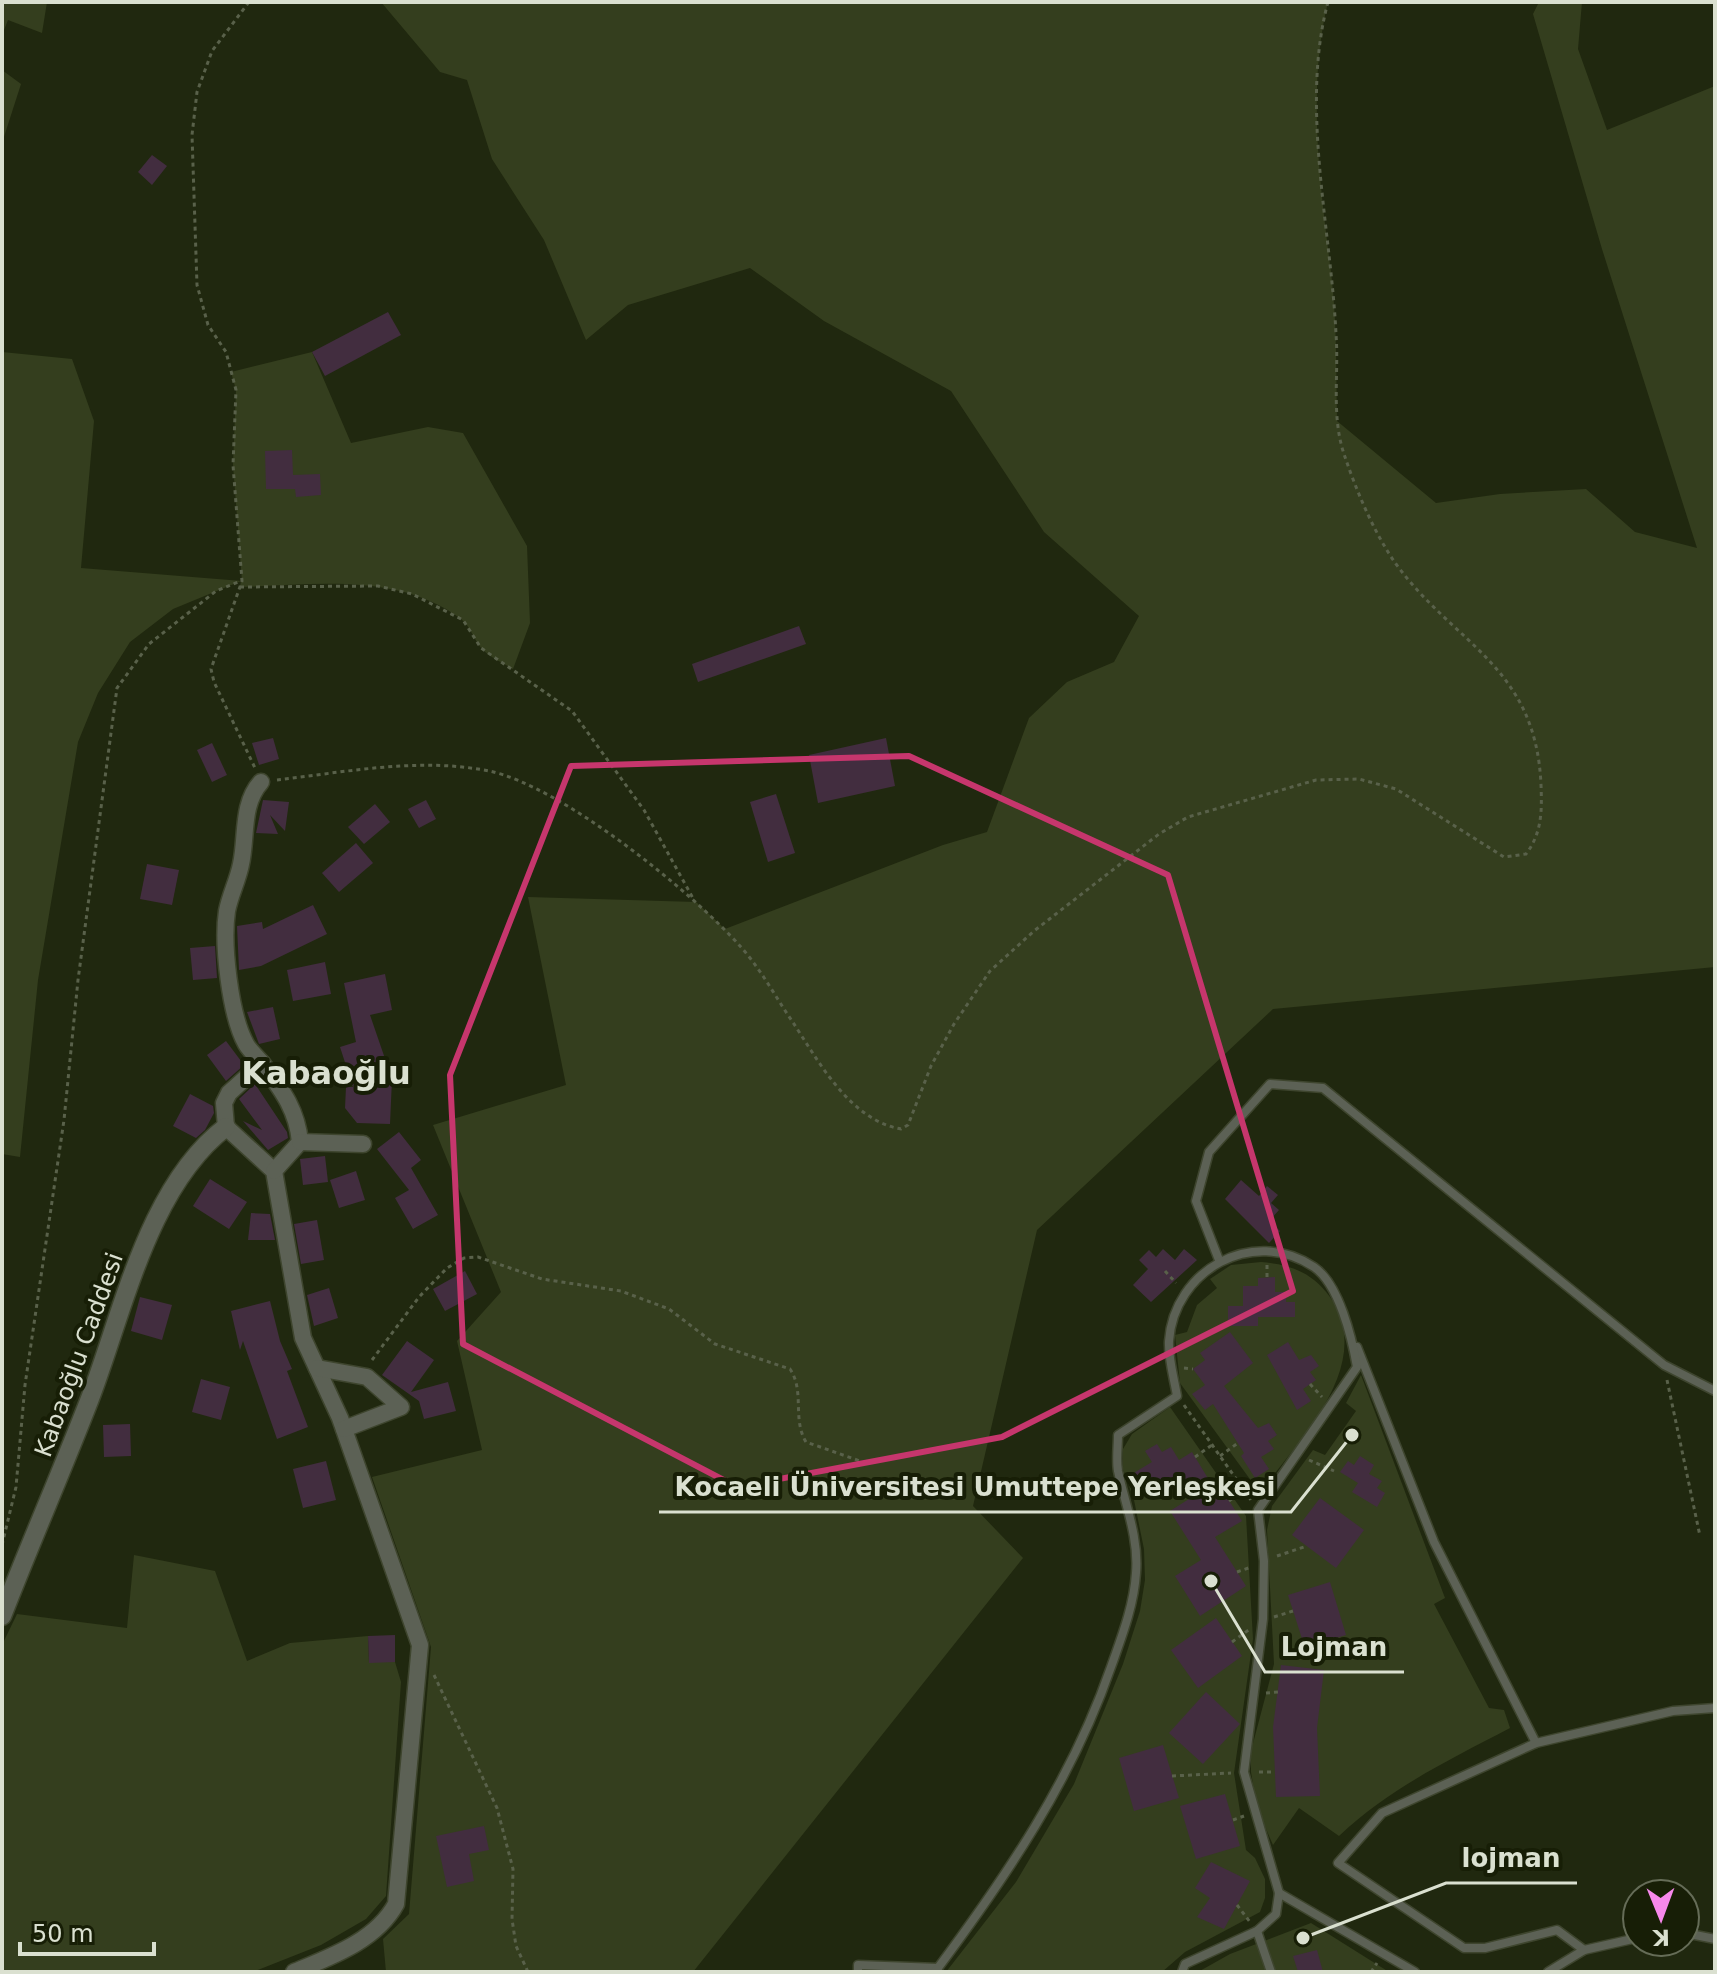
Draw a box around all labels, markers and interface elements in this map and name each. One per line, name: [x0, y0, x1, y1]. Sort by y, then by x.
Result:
district label: Kabaoğlu: [241, 1054, 411, 1092]
street label: Kabaoğlu Caddesi: [29, 1249, 129, 1461]
callout: Kocaeli Üniversitesi Umuttepe Yerleşkesi: [659, 1462, 1291, 1512]
text: Kocaeli Üniversitesi Umuttepe Yerleşkesi: [675, 1470, 1275, 1502]
callout: Lojman: [1265, 1622, 1404, 1672]
text: Lojman: [1281, 1632, 1387, 1662]
callout: lojman: [1446, 1833, 1577, 1883]
text: lojman: [1462, 1843, 1560, 1873]
north arrow: [1621, 1878, 1701, 1958]
scale bar: [20, 1906, 154, 1956]
text: 50 m: [32, 1920, 94, 1948]
text: K: [1652, 1925, 1670, 1950]

